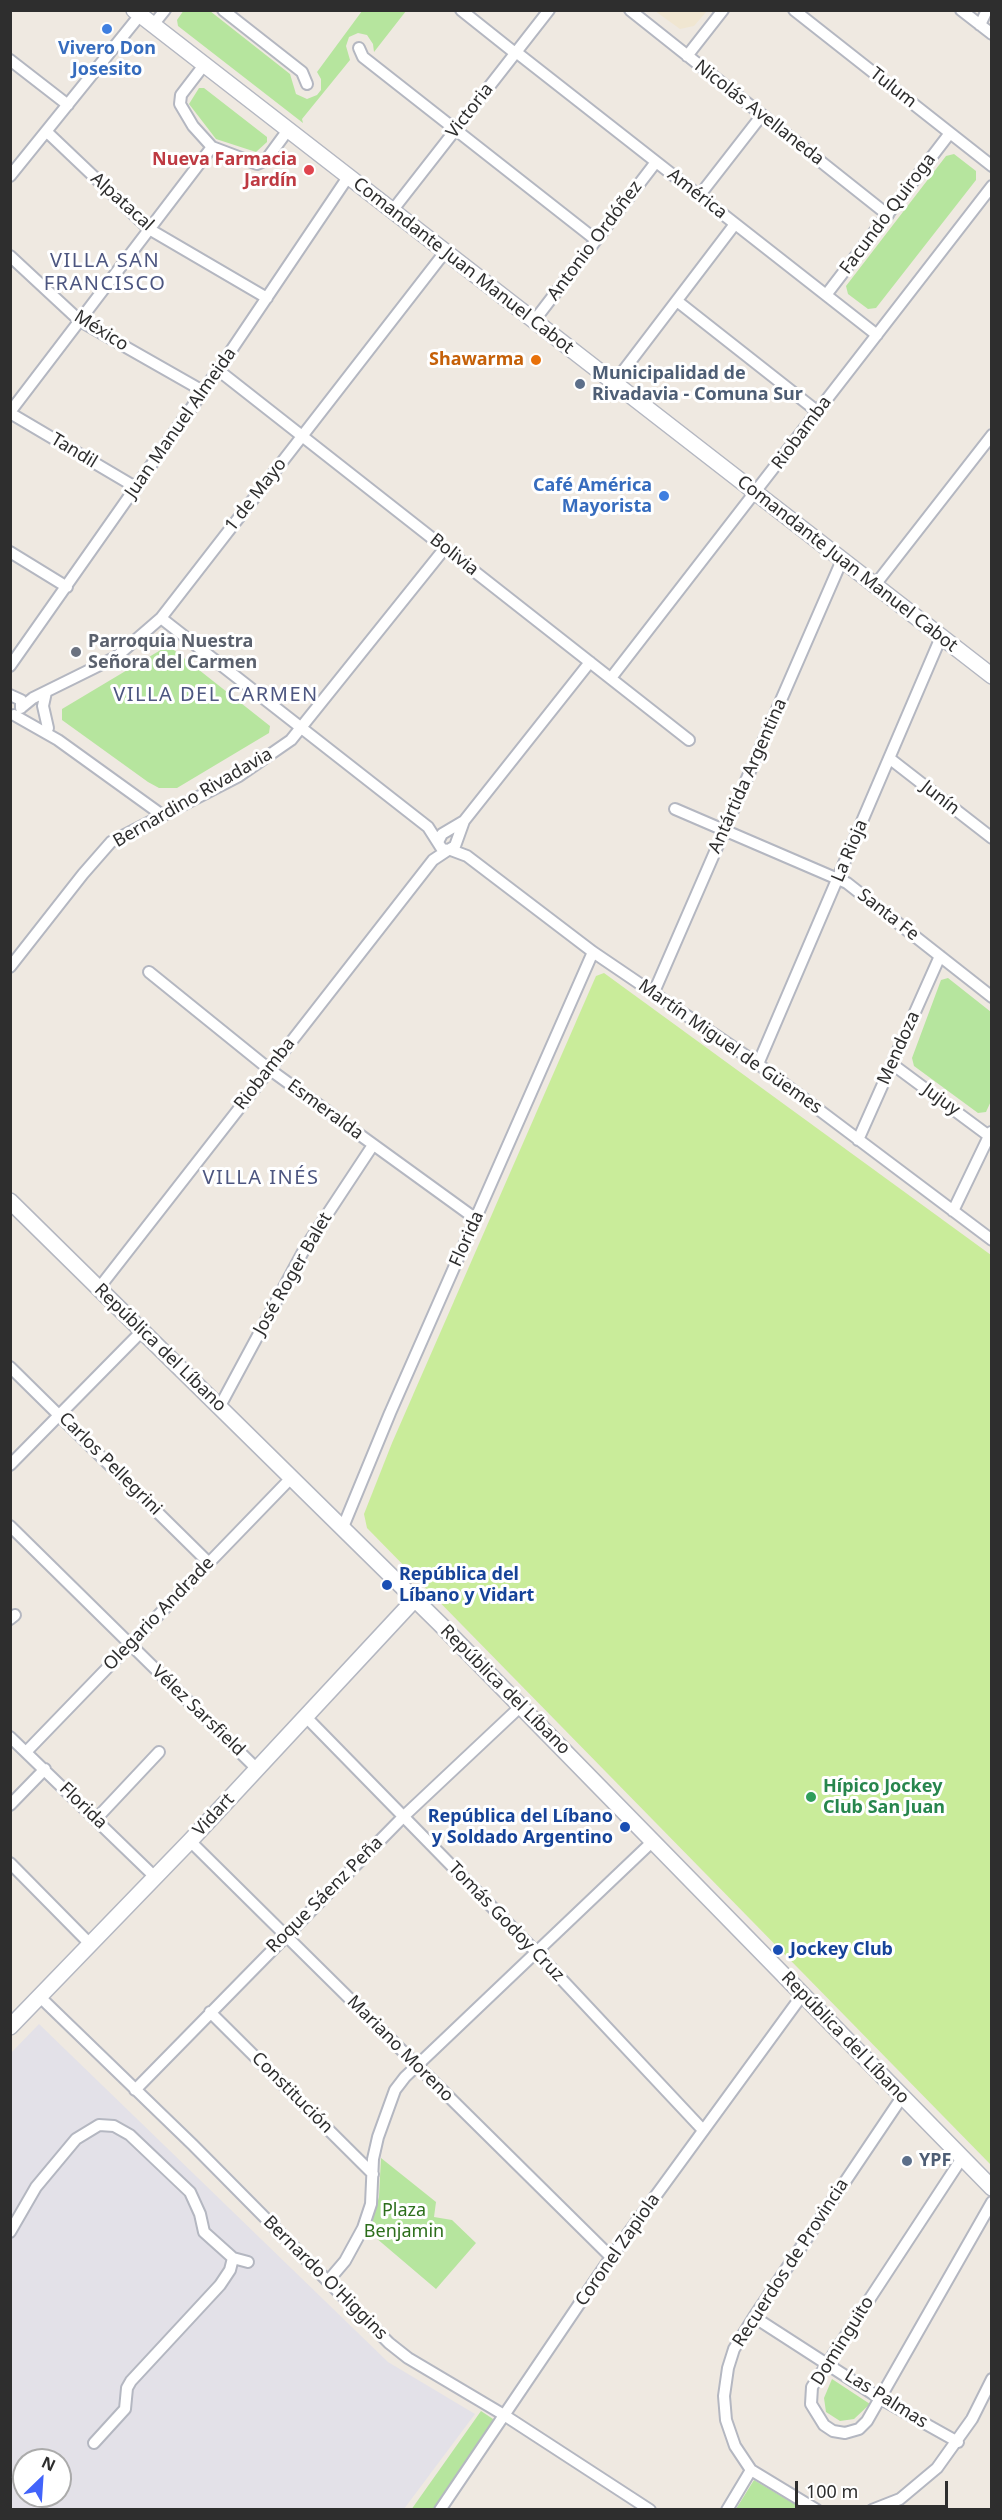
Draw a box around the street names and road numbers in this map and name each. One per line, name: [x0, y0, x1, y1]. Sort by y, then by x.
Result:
street label: Nicolás Avellaneda: [690, 56, 828, 170]
street label: Tulum: [866, 63, 920, 113]
street label: Victoria: [442, 79, 498, 143]
street label: Facundo Quiroga: [835, 149, 941, 279]
street label: América: [663, 164, 731, 224]
street label: Alpatacal: [86, 168, 158, 236]
street label: Comandante Juan Manuel Cabot: [348, 173, 578, 359]
street label: Antonio Ordóñez: [543, 177, 647, 305]
street label: México: [70, 306, 132, 356]
street label: Juan Manuel Almeida: [121, 343, 241, 503]
street label: Riobamba: [768, 392, 836, 474]
street label: Tandil: [47, 429, 101, 473]
street label: 1 de Mayo: [221, 454, 291, 536]
street label: Comandante Juan Manuel Cabot: [732, 471, 962, 657]
street label: Bolivia: [425, 529, 483, 581]
street label: Antártida Argentina: [704, 695, 792, 857]
street label: Bernardino Rivadavia: [110, 744, 276, 852]
street label: Junín: [916, 776, 964, 820]
street label: La Rioja: [827, 817, 873, 885]
street label: Santa Fe: [853, 884, 923, 946]
street label: Martín Miguel de Güemes: [634, 975, 826, 1119]
street label: Mendoza: [873, 1008, 925, 1088]
street label: Riobamba: [230, 1034, 300, 1114]
street label: Esmeralda: [283, 1075, 367, 1145]
street label: Jujuy: [918, 1079, 964, 1121]
street label: Florida: [445, 1208, 489, 1270]
street label: José Roger Balet: [249, 1209, 337, 1339]
street label: República del Líbano: [90, 1279, 230, 1417]
street label: Carlos Pellegrini: [54, 1408, 166, 1520]
street label: Olegario Andrade: [99, 1553, 219, 1675]
street label: República del Líbano: [435, 1620, 575, 1760]
street label: Vélez Sarsfield: [147, 1661, 249, 1761]
street label: Florida: [55, 1778, 111, 1834]
street label: Vidart: [189, 1789, 239, 1841]
street label: Roque Sáenz Peña: [262, 1832, 388, 1958]
street label: Tomás Godoy Cruz: [443, 1858, 569, 1986]
street label: República del Líbano: [776, 1968, 914, 2108]
street label: Mariano Moreno: [342, 1991, 458, 2107]
street label: Constitución: [247, 2048, 337, 2138]
street label: Recuerdos de Provincia: [728, 2175, 854, 2351]
street label: Coronel Zapiola: [571, 2190, 665, 2310]
street label: Bernardo O'Higgins: [258, 2211, 392, 2345]
street label: Dominguito: [807, 2293, 879, 2389]
street label: Las Palmas: [840, 2365, 932, 2433]

